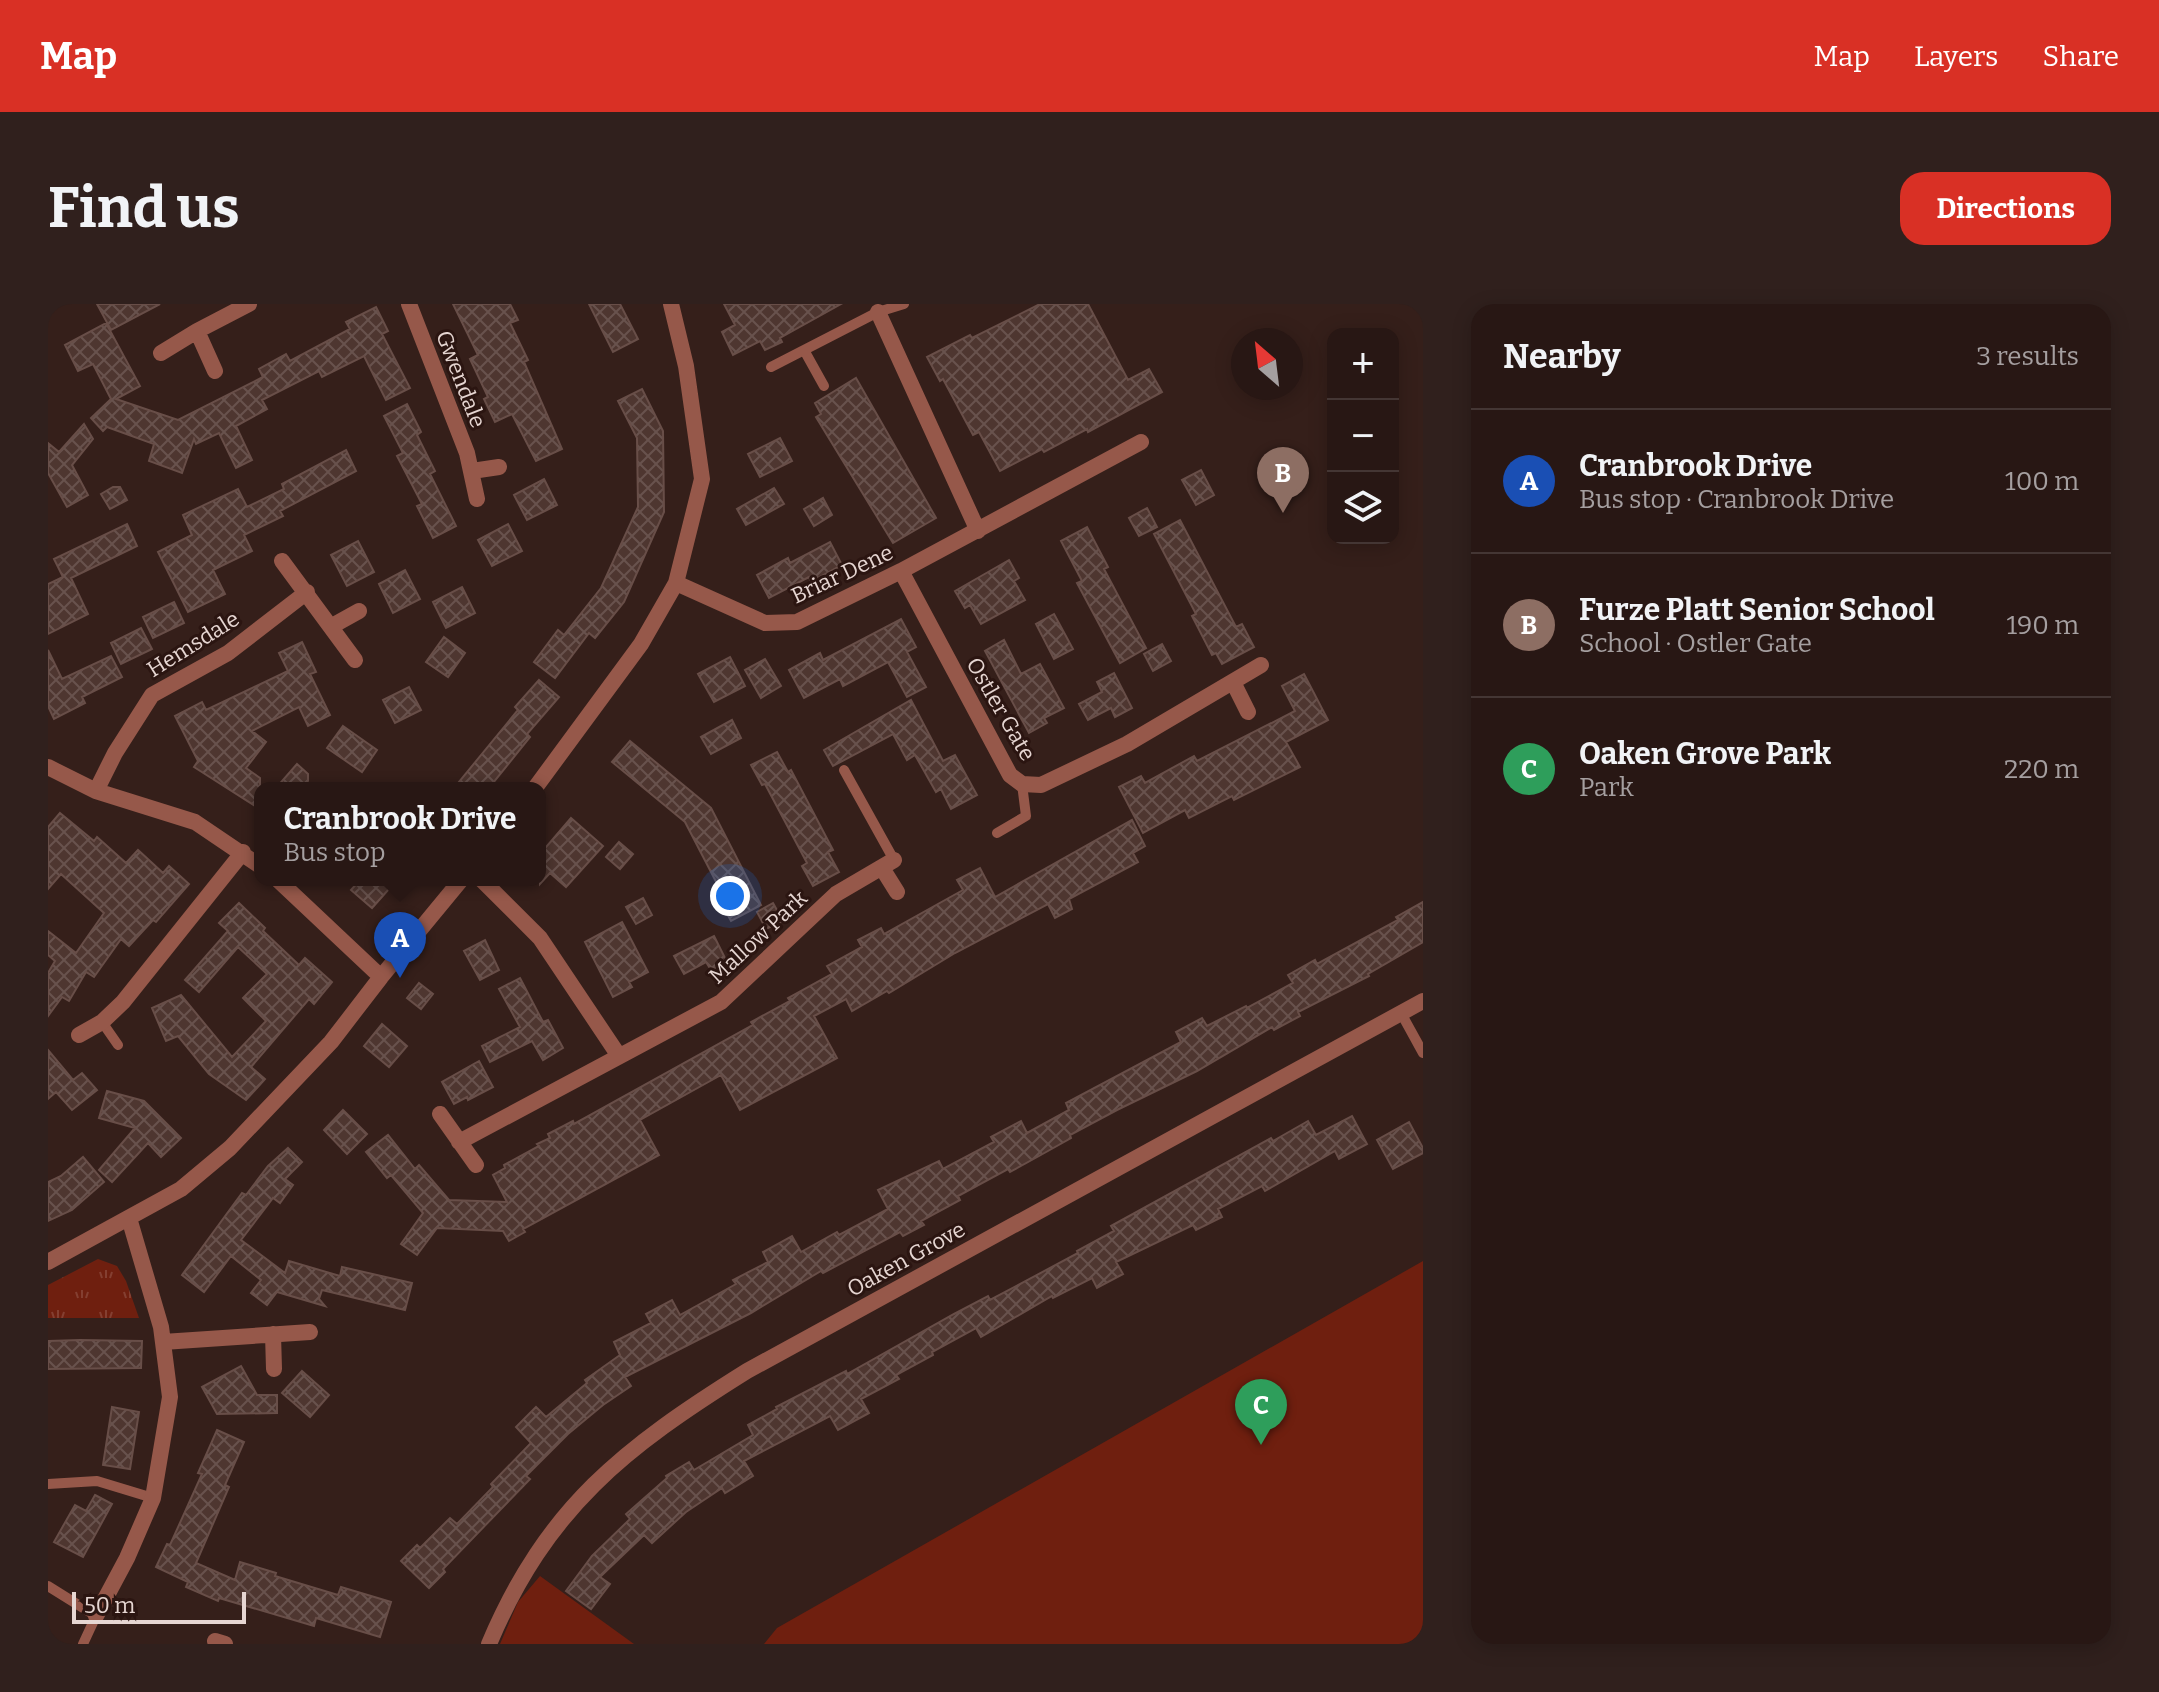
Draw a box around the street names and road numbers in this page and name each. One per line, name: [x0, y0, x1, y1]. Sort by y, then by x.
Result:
street label: Gwendale: [430, 327, 492, 431]
street label: Briar Dene: [787, 539, 897, 609]
street label: Hemsdale: [142, 605, 244, 683]
street label: Ostler Gate: [961, 653, 1041, 765]
street label: Mallow Park: [703, 884, 813, 989]
street label: Oaken Grove: [842, 1215, 970, 1303]

